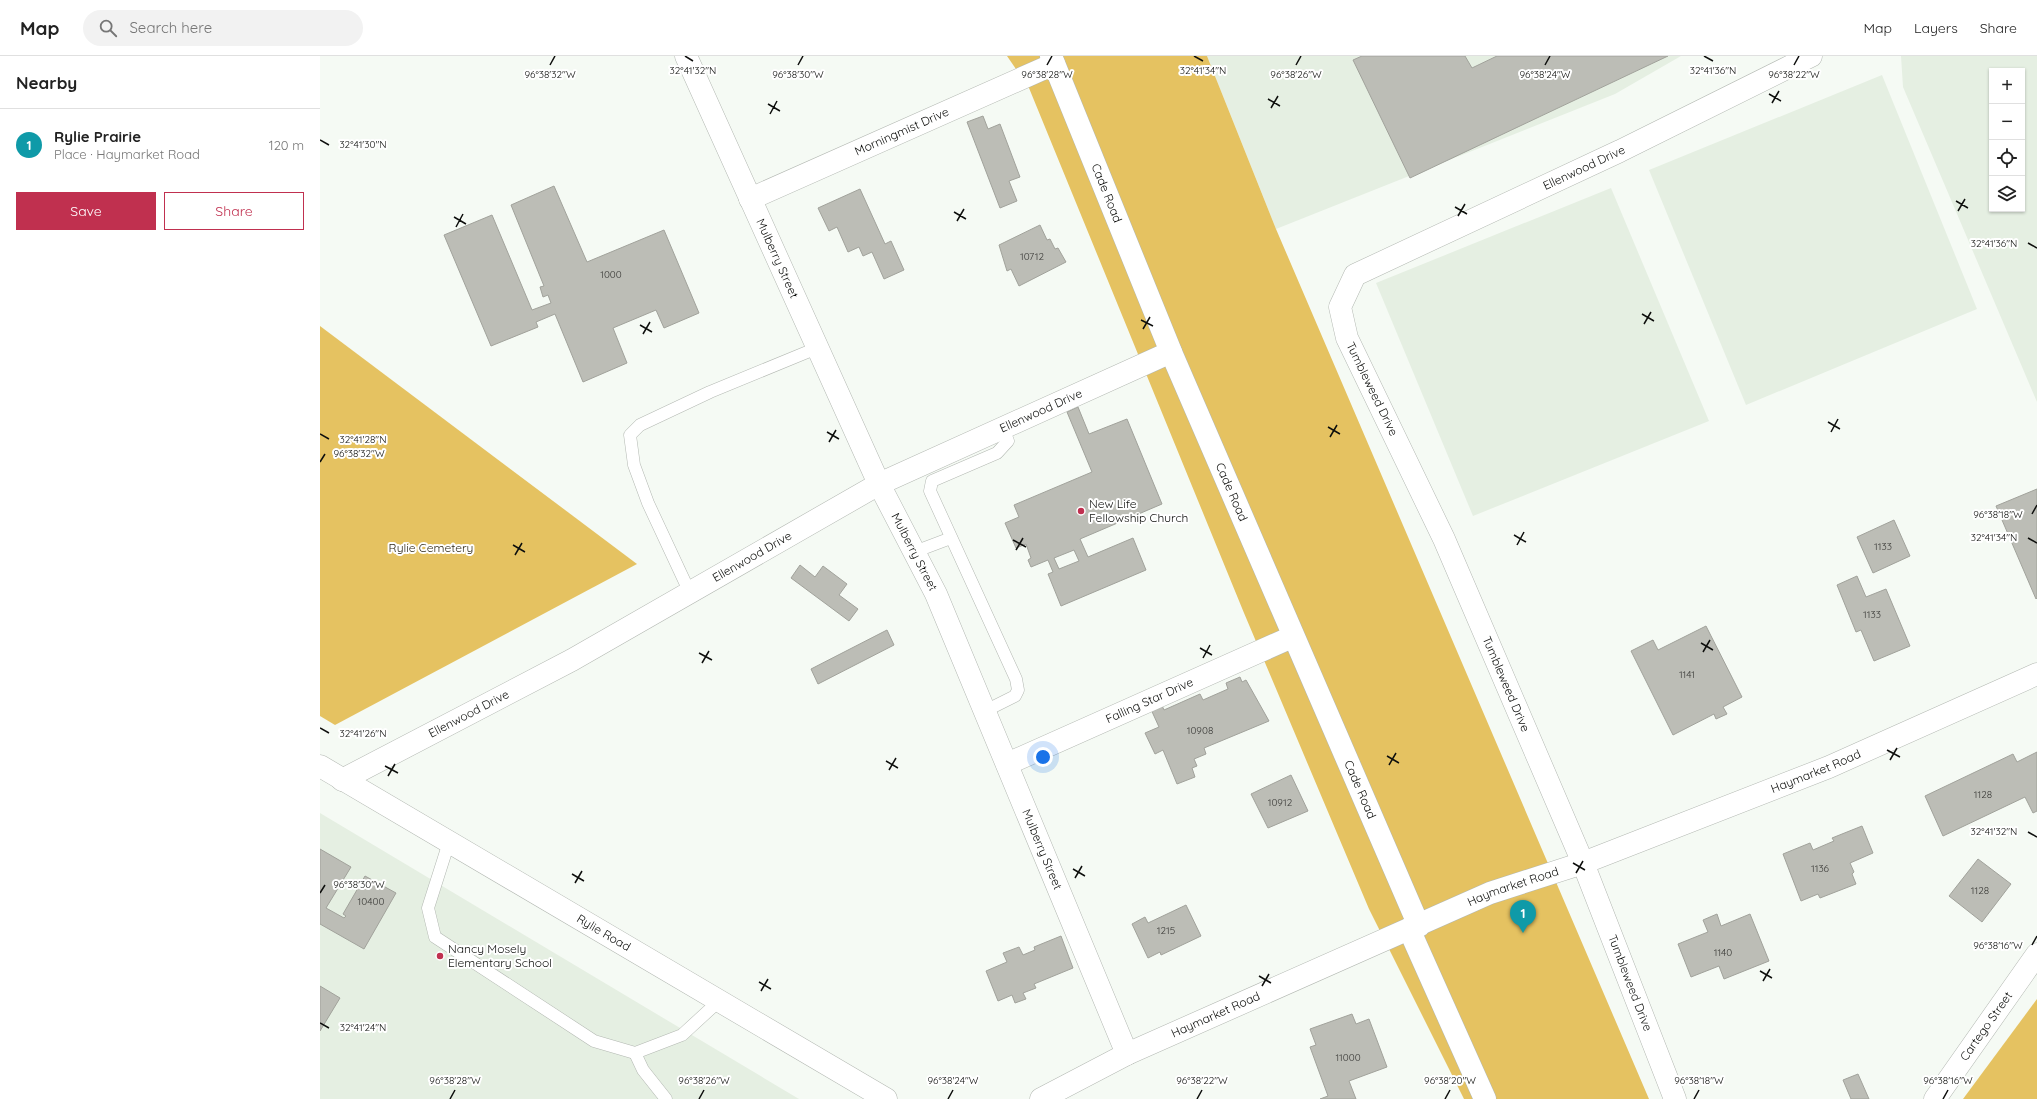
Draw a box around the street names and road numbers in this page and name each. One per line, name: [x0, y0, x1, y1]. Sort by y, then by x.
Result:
street label: Morningmist Drive: [852, 104, 951, 159]
street label: Ellenwood Drive: [1540, 142, 1628, 193]
street label: Cade Road: [1088, 161, 1126, 225]
street label: Mulberry Street: [753, 216, 802, 300]
street label: Tumbleweed Drive: [1343, 340, 1402, 438]
street label: Ellenwood Drive: [997, 385, 1085, 436]
street label: Cade Road: [1213, 460, 1251, 523]
street label: Mulberry Street: [888, 510, 941, 593]
street label: Ellenwood Drive: [710, 528, 794, 585]
street label: Tumbleweed Drive: [1480, 634, 1533, 734]
street label: Falling Star Drive: [1103, 674, 1196, 726]
street label: Ellenwood Drive: [426, 686, 512, 741]
street label: Haymarket Road: [1769, 746, 1863, 796]
street label: Cade Road: [1341, 758, 1380, 821]
street label: Mulberry Street: [1019, 807, 1066, 892]
street label: Haymarket Road: [1465, 863, 1560, 909]
street label: Rylie Road: [574, 911, 634, 954]
street label: Tumbleweed Drive: [1605, 932, 1656, 1033]
street label: Haymarket Road: [1169, 988, 1262, 1040]
street label: Cartego Street: [1956, 988, 2015, 1063]

